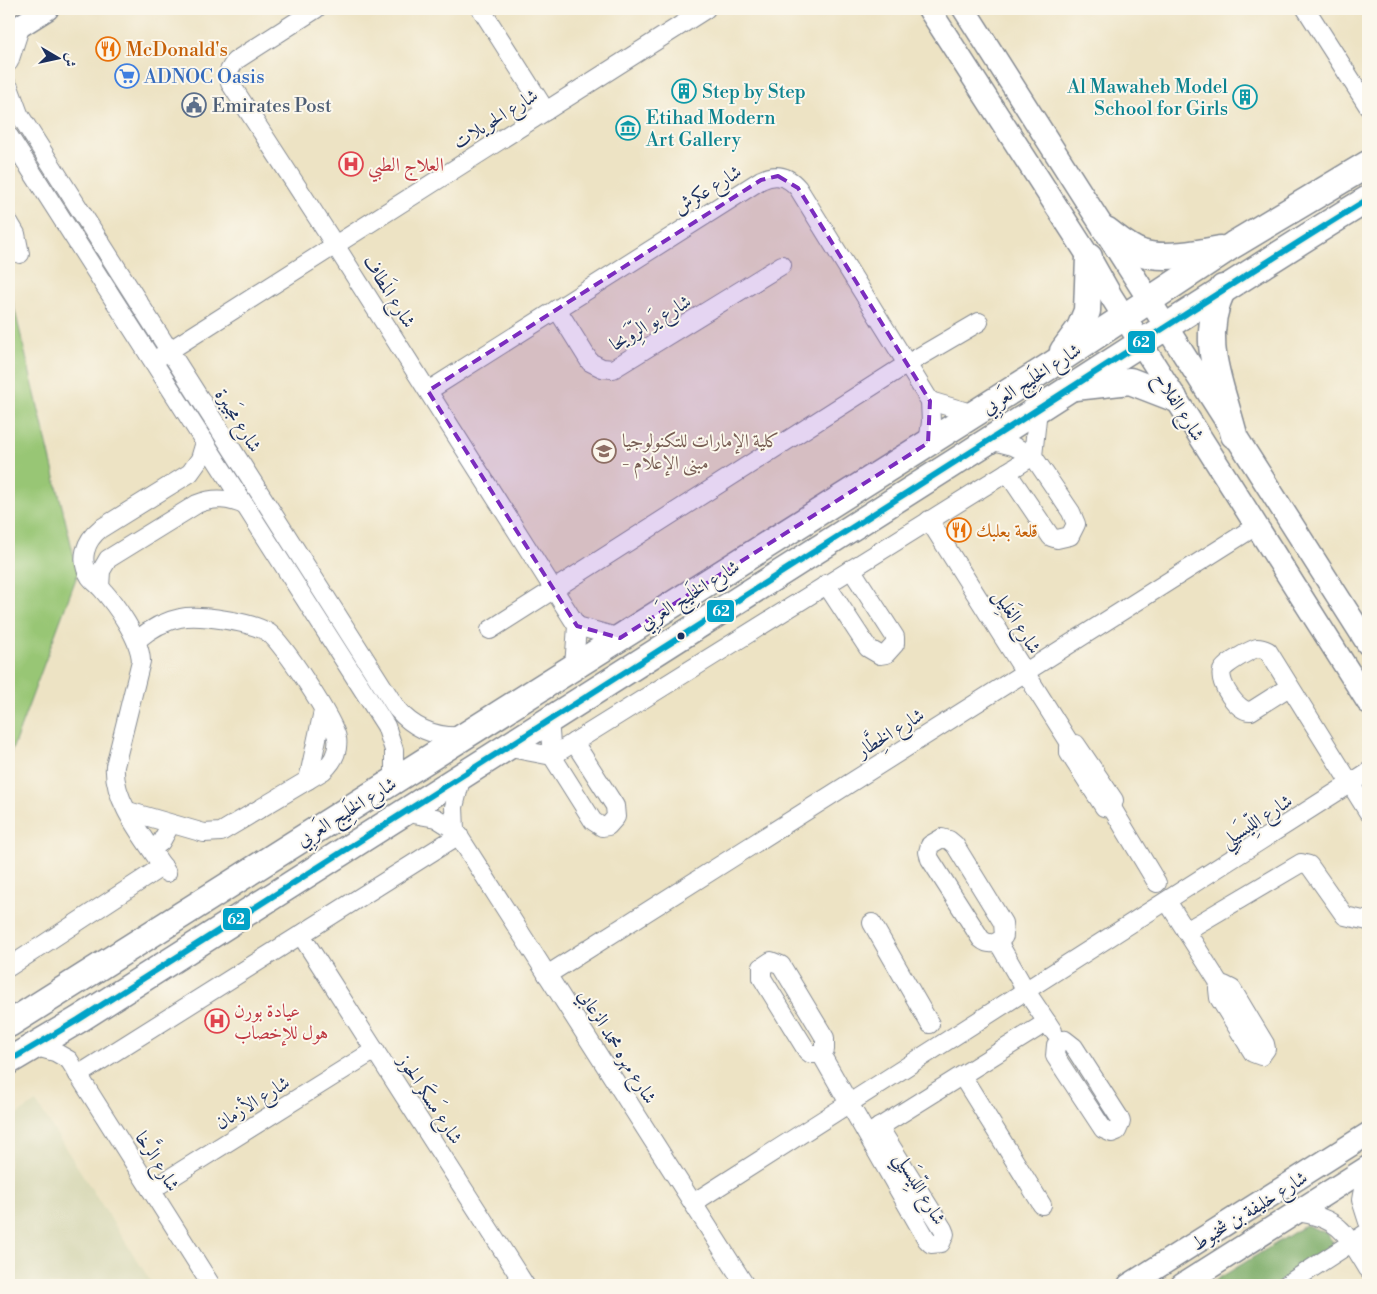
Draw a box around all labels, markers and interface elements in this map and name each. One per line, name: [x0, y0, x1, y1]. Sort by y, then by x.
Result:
north arrow: [32, 32, 82, 82]
restaurant icon: McDonald's: [95, 36, 121, 62]
place label: McDonald's: [126, 38, 228, 62]
text: ش: [60, 52, 80, 68]
supermarket icon: ADNOC Oasis: [114, 63, 140, 89]
place label: ADNOC Oasis: [143, 65, 264, 89]
place label: Al Mawaheb Model School for Girls: [1066, 75, 1228, 121]
building icon: Step by Step: [671, 78, 697, 104]
place label: Step by Step: [702, 80, 806, 104]
street label: شارع الحويلات: [448, 83, 544, 157]
building icon: Al Mawaheb Model School for Girls: [1232, 84, 1258, 110]
public building icon: Emirates Post: [181, 92, 207, 118]
place label: Emirates Post: [212, 94, 332, 118]
place label: Etihad Modern Art Gallery: [645, 106, 775, 152]
museum icon: Etihad Modern Art Gallery: [615, 115, 641, 141]
hospital icon: العلاج الطبي: [338, 151, 364, 177]
place label: العلاج الطبي: [368, 153, 444, 183]
street label: شارع عكرش: [669, 160, 748, 223]
street label: شارع المَطاف: [355, 250, 423, 334]
street label: شارع يَو الرِّوَيحا: [605, 288, 698, 360]
line badge: 62: [1127, 330, 1156, 354]
text: 62: [1132, 334, 1150, 352]
street label: شارع الخَلِيج العَربِي: [976, 336, 1089, 424]
street label: شارع الفلاح: [1144, 367, 1210, 448]
street label: شارع مجَيبرة: [207, 383, 269, 458]
place label: كلية الإمارات للتكنولوجيا - مبنى الإعلام: [622, 429, 779, 479]
school or university icon: كلية الإمارات للتكنولوجيا - مبنى الإعلام: [591, 438, 617, 464]
restaurant icon: قلعة بعلبك: [946, 517, 972, 543]
place label: قلعة بعلبك: [976, 519, 1038, 543]
street label: شارع الخَلِيج العَربِي: [634, 553, 747, 640]
street label: شارع الغَلِيل: [985, 584, 1048, 661]
line badge: 62: [706, 599, 735, 623]
text: 62: [712, 603, 730, 621]
unlabelled marker: [676, 631, 686, 641]
street label: شارع الخِطَّار: [848, 698, 931, 767]
street label: شارع الخَلِيج العَربِي: [291, 770, 404, 857]
street label: شارع اللِّيسَيلِي: [1215, 787, 1300, 858]
line badge: 62: [222, 907, 251, 931]
text: 62: [227, 911, 245, 929]
street label: شارع مهره محمد الزعابي: [570, 985, 662, 1110]
place label: عيادة بورن هول للإخصاب: [234, 999, 328, 1047]
hospital icon: عيادة بورن هول للإخصاب: [204, 1008, 230, 1034]
street label: شارع مَسكَر الحوز: [389, 1048, 470, 1150]
street label: شارع الأزمان: [210, 1069, 296, 1138]
street label: شارع الرَّخا: [127, 1124, 189, 1198]
street label: شارع اللِّيسَيلِي: [884, 1147, 953, 1232]
street label: شارع خليفة بن شخبوط: [1187, 1166, 1314, 1259]

